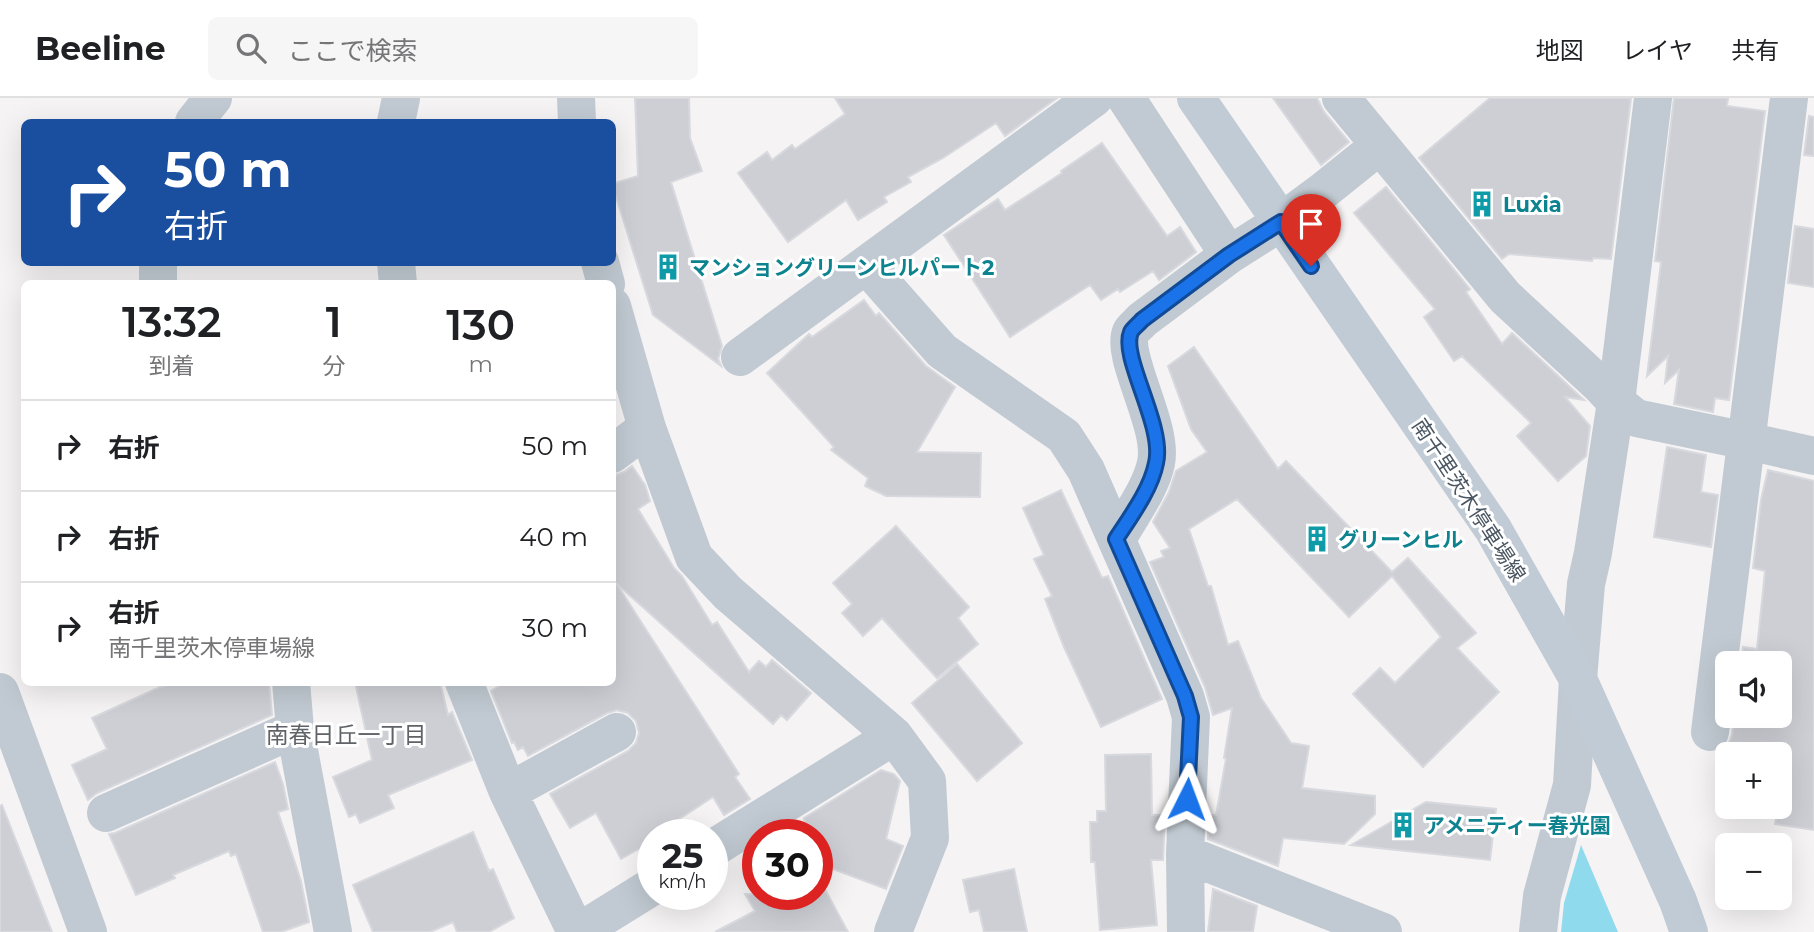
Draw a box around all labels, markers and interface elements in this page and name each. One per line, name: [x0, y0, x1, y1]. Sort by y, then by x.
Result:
search box: [208, 17, 698, 80]
text: Beeline: [35, 28, 166, 68]
icon: search: [232, 29, 270, 67]
text: ここで検索: [288, 35, 418, 67]
text: 地図: [1536, 36, 1584, 65]
text: レイヤ: [1622, 36, 1693, 65]
text: 共有: [1731, 36, 1779, 65]
text: 50 m: [164, 140, 292, 199]
icon: right: [49, 147, 140, 238]
building icon: Luxia: [1467, 189, 1497, 219]
place label: Luxia: [1503, 192, 1562, 217]
pin: [1281, 194, 1341, 266]
icon: arrive: [1292, 205, 1330, 243]
text: 右折: [164, 206, 228, 245]
building icon: マンショングリーンヒルパート2: [653, 252, 683, 282]
place label: マンショングリーンヒルパート2: [689, 255, 994, 280]
text: 13:32: [122, 296, 221, 348]
text: 1: [326, 296, 342, 348]
text: 130: [446, 299, 515, 351]
text: m: [468, 350, 493, 378]
text: 到着: [149, 352, 195, 380]
text: 分: [322, 352, 345, 380]
street label: 南千里茨木停車場線: [1407, 414, 1531, 586]
icon: right: [49, 427, 87, 465]
text: 50 m: [522, 430, 588, 462]
text: 右折: [108, 432, 160, 464]
icon: right: [49, 518, 87, 556]
text: 40 m: [519, 521, 588, 553]
text: 右折: [108, 523, 160, 555]
building icon: グリーンヒル: [1302, 524, 1332, 554]
place label: グリーンヒル: [1338, 527, 1463, 552]
text: 右折: [108, 597, 160, 629]
icon: right: [49, 609, 87, 647]
text: 30 m: [522, 612, 588, 644]
text: 南千里茨木停車場線: [108, 634, 315, 662]
map controls: [1715, 651, 1792, 910]
button: sound: [1715, 651, 1792, 728]
district label: 南春日丘一丁目: [266, 721, 427, 749]
button: +: [1715, 742, 1792, 819]
position arrow: [1150, 762, 1224, 836]
building icon: アメニティー春光園: [1388, 810, 1418, 840]
place label: アメニティー春光園: [1424, 813, 1611, 838]
speed limit sign: 30: [742, 819, 833, 910]
button: −: [1715, 833, 1792, 910]
text: 25: [662, 834, 703, 877]
text: km/h: [658, 871, 707, 893]

